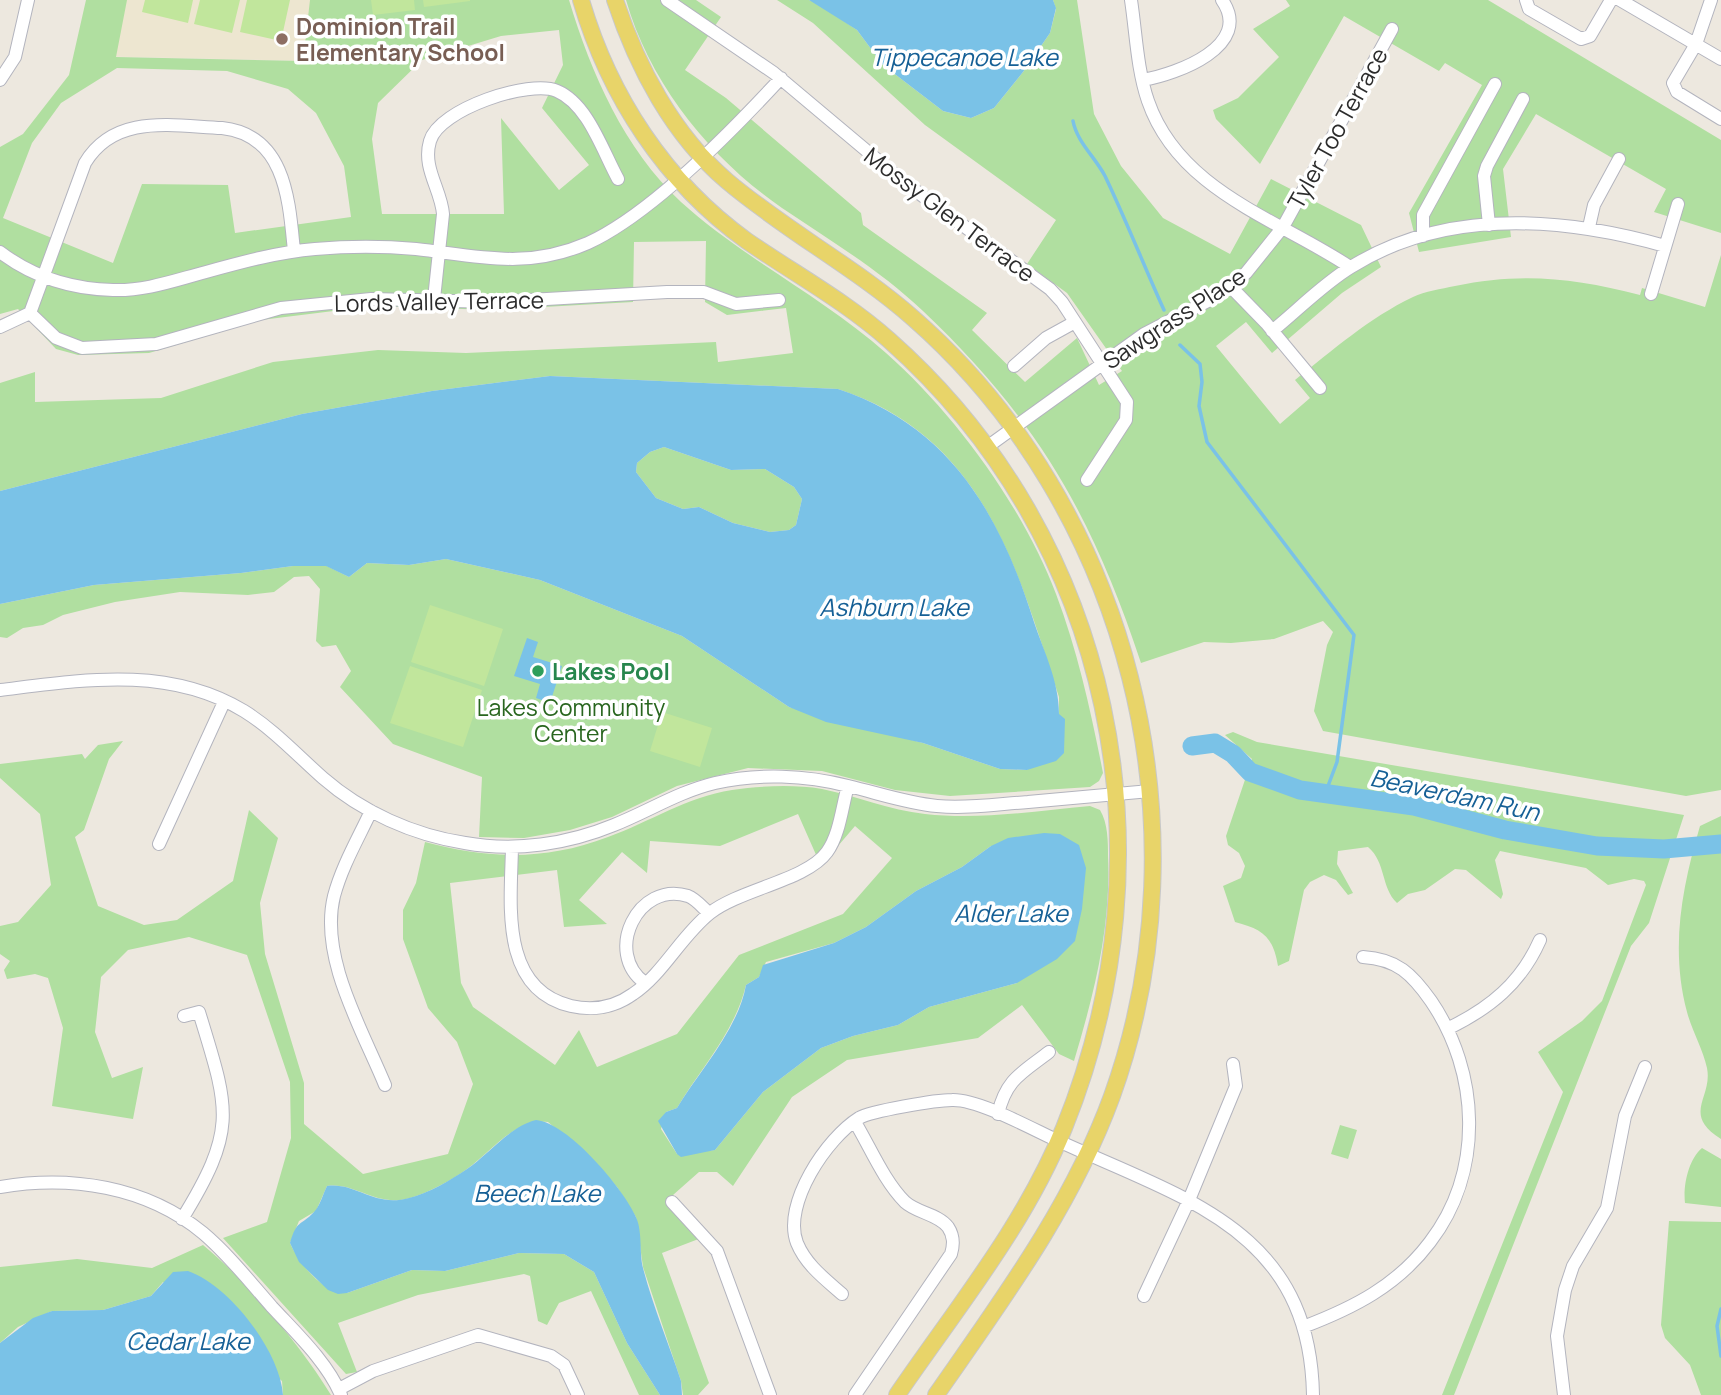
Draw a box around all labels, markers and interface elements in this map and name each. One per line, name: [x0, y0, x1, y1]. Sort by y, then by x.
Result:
place label: Dominion Trail Elementary School: [296, 10, 505, 68]
marker: Dominion Trail Elementary School: [274, 31, 290, 47]
water label: Tippecanoe Lake: [870, 40, 1060, 73]
street label: Tyler Too Terrace: [1279, 42, 1395, 214]
street label: Mossy Glen Terrace: [858, 139, 1042, 289]
street label: Sawgrass Place: [1096, 260, 1252, 376]
street label: Lords Valley Terrace: [334, 283, 544, 319]
water label: Ashburn Lake: [819, 590, 971, 623]
place label: Lakes Pool: [552, 655, 670, 687]
marker: Lakes Pool: [530, 663, 546, 679]
park label: Lakes Community Center: [477, 691, 665, 749]
water label: Beaverdam Run: [1368, 760, 1543, 828]
water label: Alder Lake: [954, 896, 1070, 929]
water label: Beech Lake: [474, 1176, 602, 1209]
water label: Cedar Lake: [126, 1324, 252, 1357]

